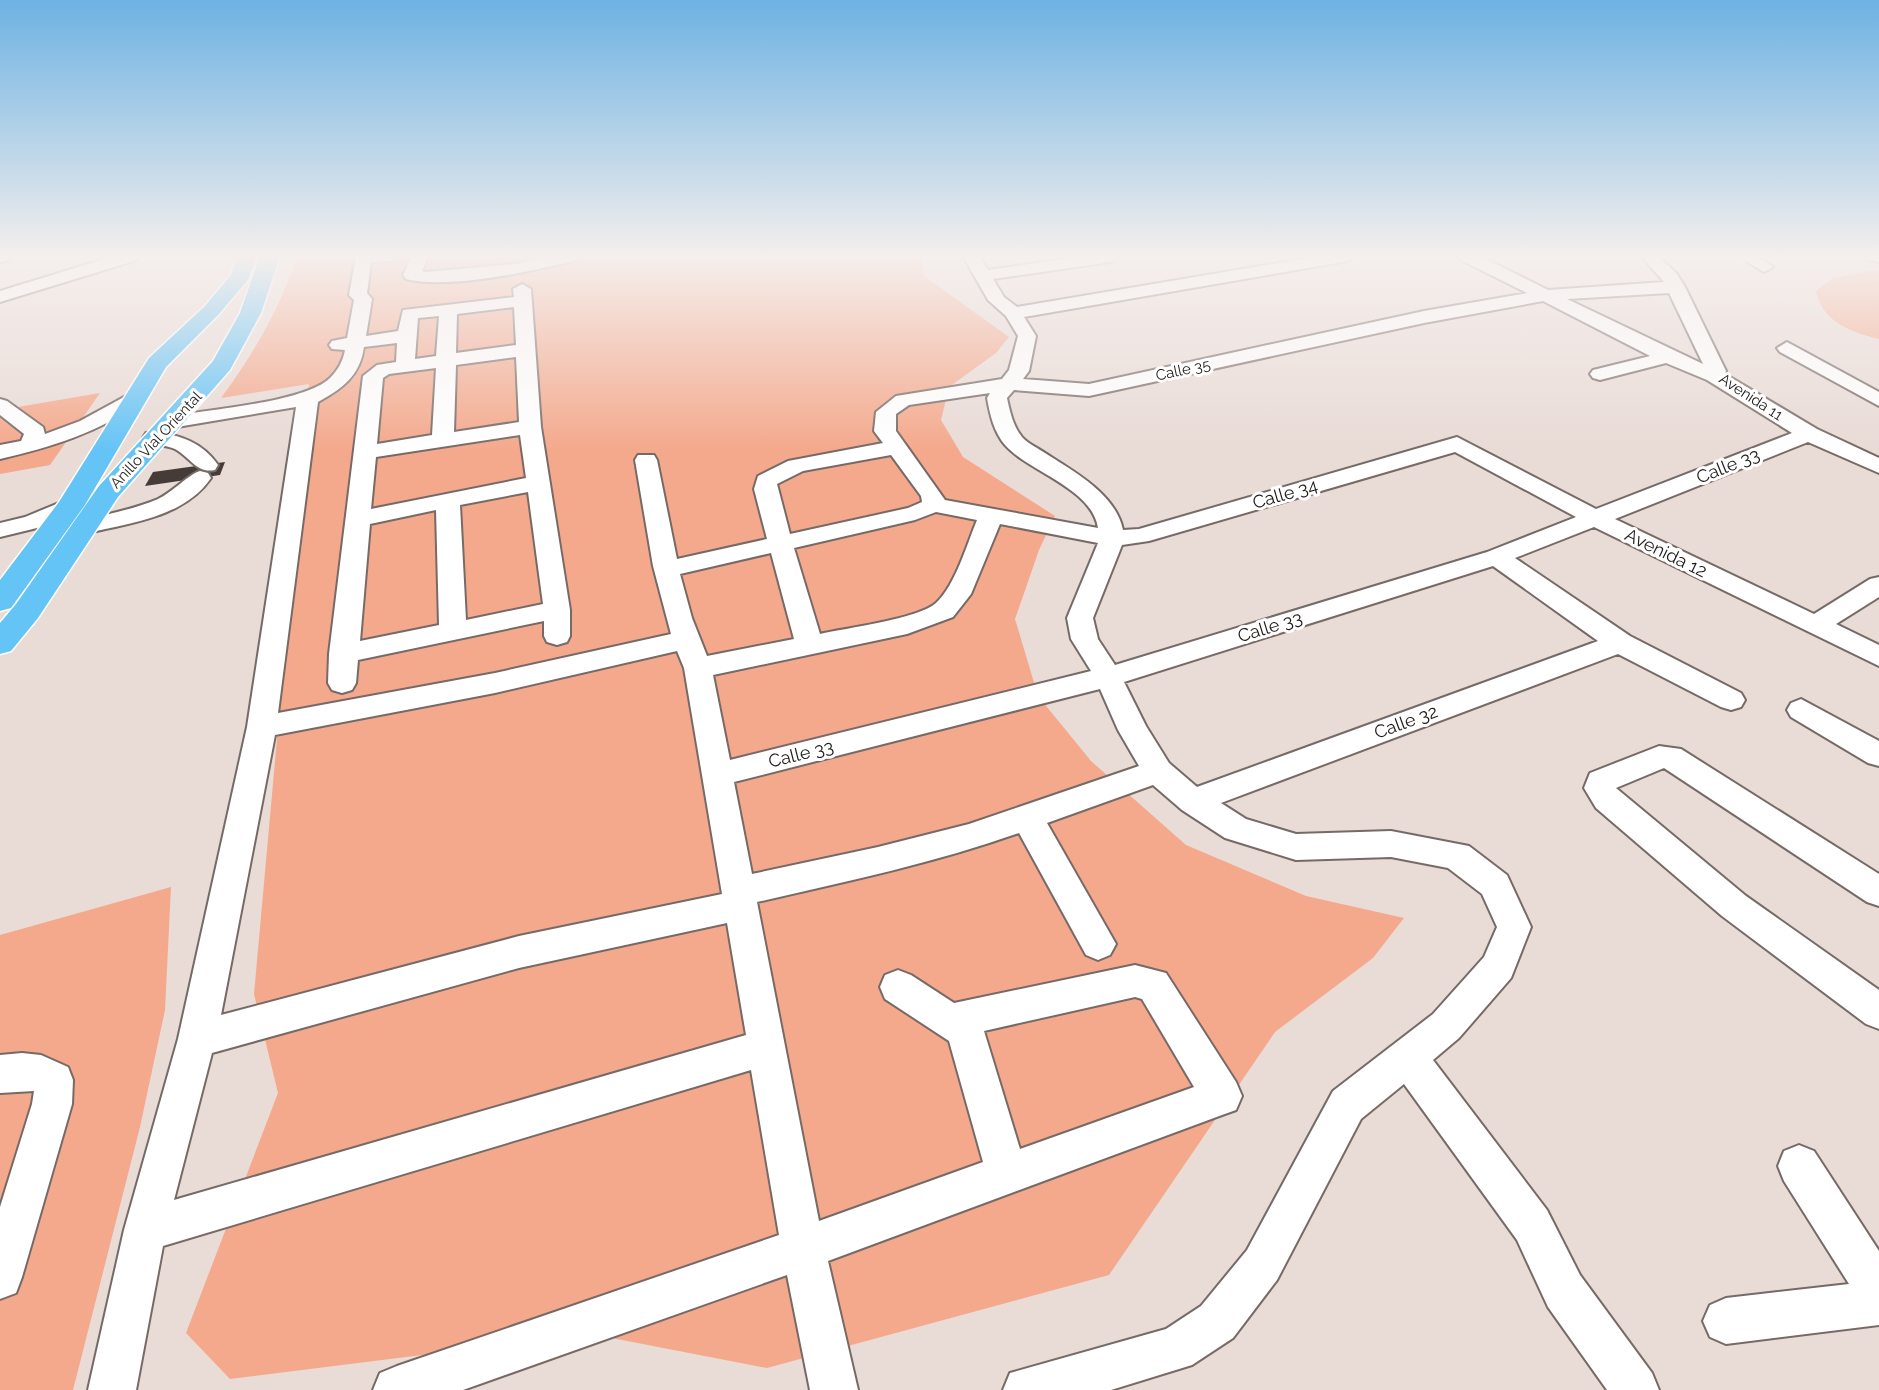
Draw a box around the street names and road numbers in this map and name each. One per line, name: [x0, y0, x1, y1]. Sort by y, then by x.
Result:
street label: Calle 35: [1154, 355, 1212, 385]
street label: Avenida 11: [1716, 370, 1787, 425]
street label: Anillo Vial Oriental: [106, 387, 206, 492]
street label: Calle 33: [1693, 443, 1763, 488]
street label: Calle 34: [1250, 474, 1320, 513]
street label: Avenida 12: [1622, 524, 1711, 581]
street label: Calle 33: [1235, 607, 1305, 646]
street label: Calle 32: [1371, 700, 1440, 743]
street label: Calle 33: [766, 735, 836, 772]

